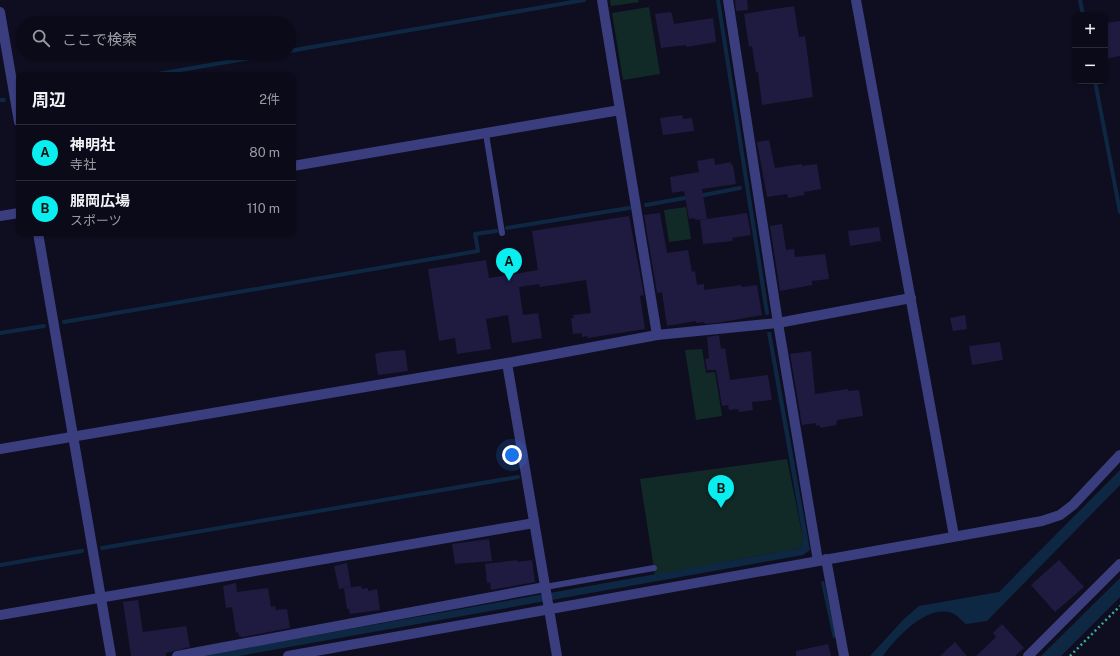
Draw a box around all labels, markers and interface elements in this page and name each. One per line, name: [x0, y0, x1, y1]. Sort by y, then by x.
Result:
map controls: [1072, 12, 1108, 84]
button: +: [1072, 12, 1108, 48]
search box: [16, 16, 296, 60]
icon: search: [30, 27, 52, 49]
text: ここで検索: [62, 31, 137, 48]
button: −: [1072, 48, 1108, 84]
text: 周辺: [32, 90, 66, 110]
text: 2件: [259, 92, 280, 107]
text: 神明社: [70, 136, 115, 153]
text: A: [40, 145, 50, 160]
text: 80 m: [249, 145, 280, 160]
text: 寺社: [70, 157, 96, 172]
text: 服岡広場: [70, 192, 130, 209]
text: B: [41, 201, 49, 216]
text: 110 m: [247, 201, 280, 216]
text: スポーツ: [70, 213, 122, 228]
pin: A: [496, 248, 522, 281]
your location: [502, 445, 522, 465]
pin: B: [708, 475, 734, 508]

